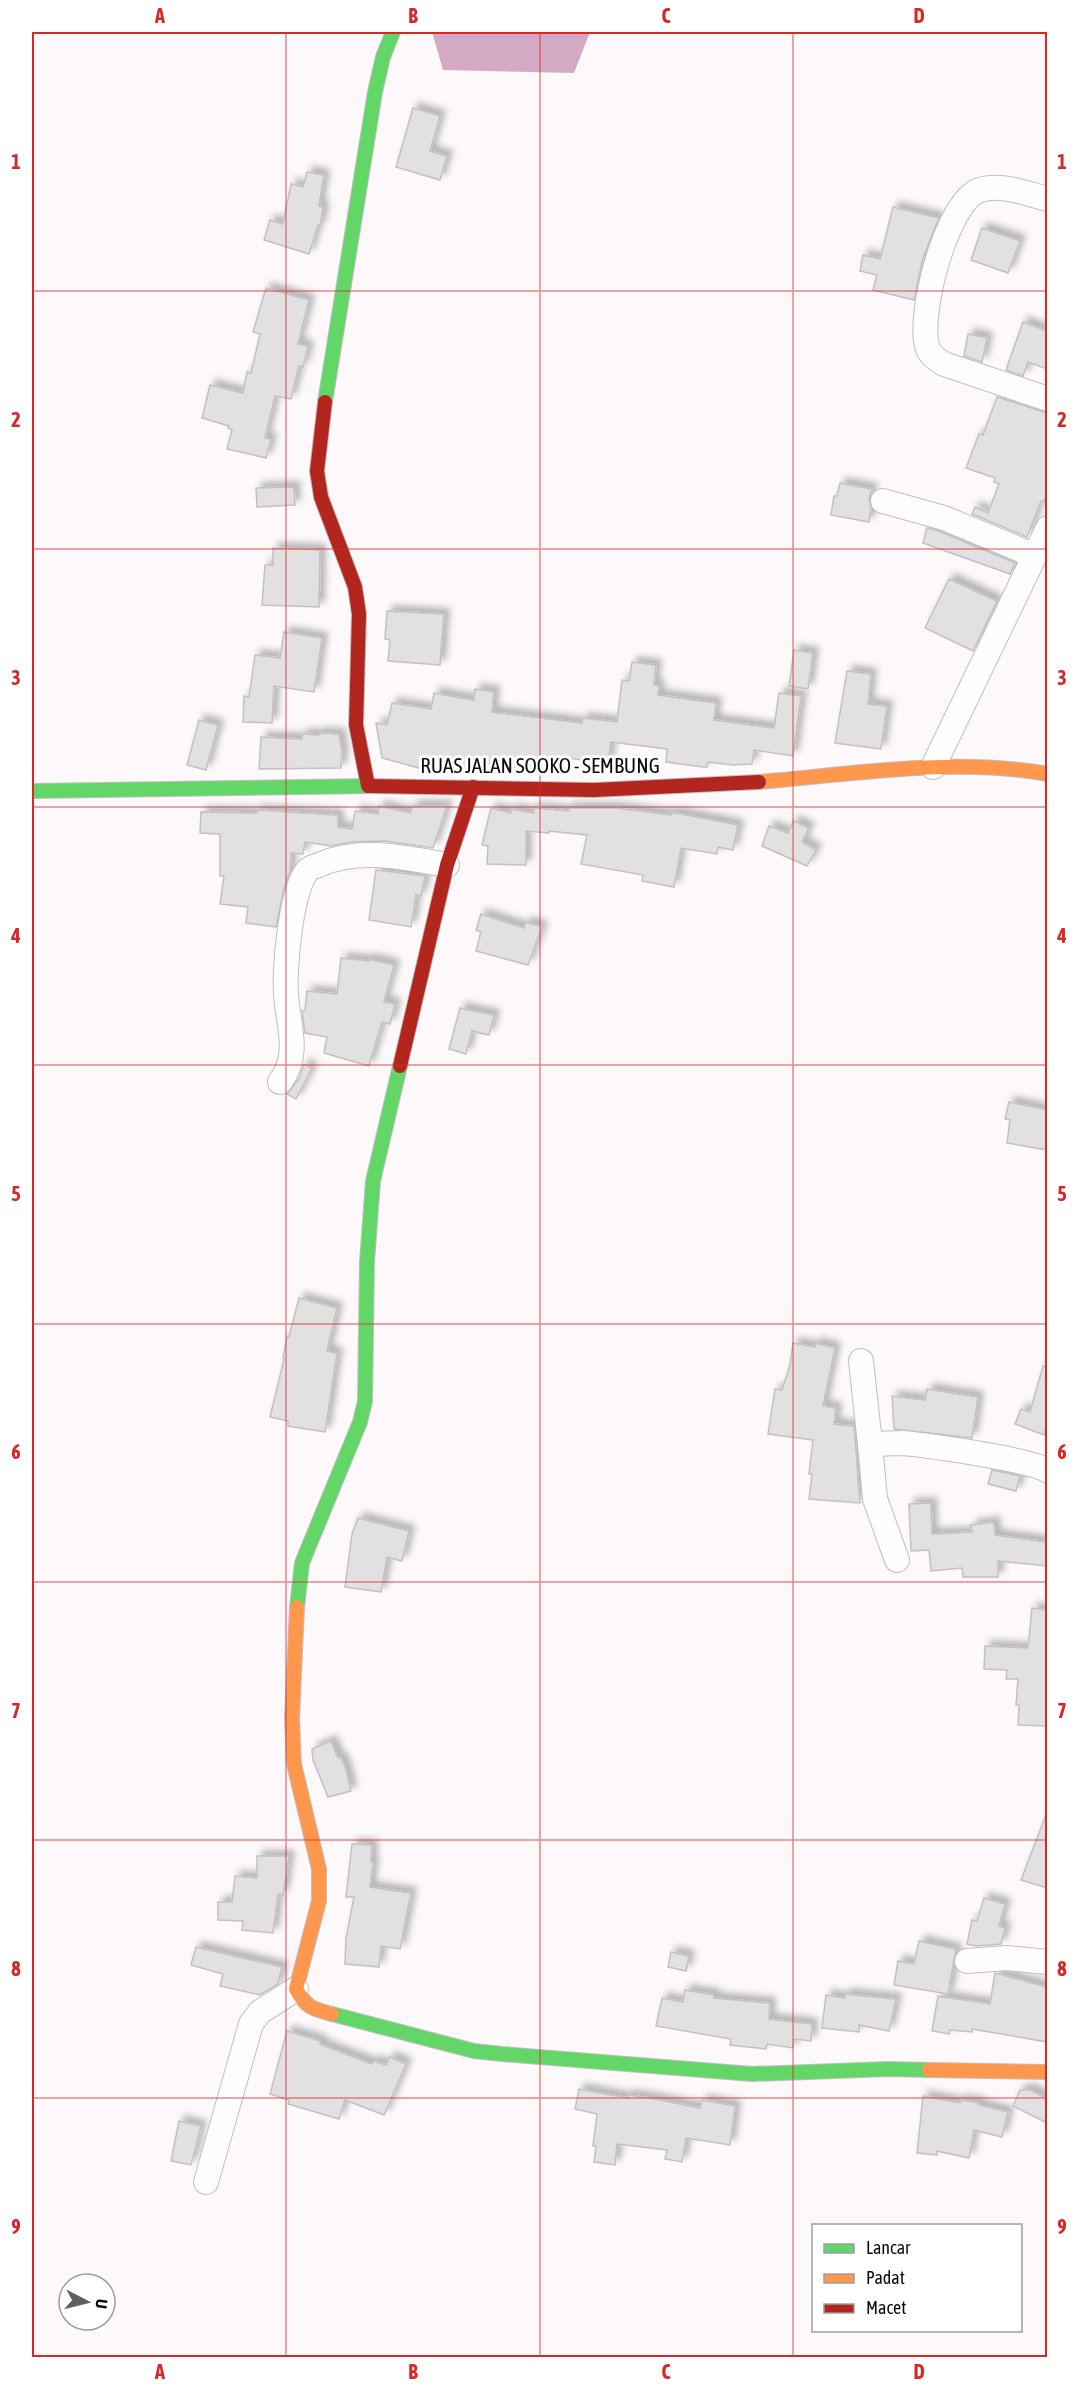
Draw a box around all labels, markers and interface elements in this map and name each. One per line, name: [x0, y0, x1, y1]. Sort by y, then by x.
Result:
text: A: [154, 4, 165, 27]
text: B: [408, 4, 418, 27]
text: C: [662, 4, 671, 27]
text: D: [913, 4, 925, 27]
text: 1: [11, 150, 21, 173]
text: 1: [1057, 150, 1067, 173]
text: 2: [11, 408, 21, 431]
text: 2: [1057, 408, 1067, 431]
text: 3: [11, 666, 21, 689]
text: 3: [1057, 666, 1067, 689]
street label: RUAS JALAN SOOKO - SEMBUNG: [420, 753, 660, 777]
text: 4: [10, 924, 21, 947]
text: 4: [1056, 924, 1067, 947]
text: 5: [11, 1182, 21, 1205]
text: 5: [1057, 1182, 1067, 1205]
text: 6: [11, 1440, 21, 1463]
text: 6: [1057, 1440, 1067, 1463]
text: 7: [11, 1699, 21, 1722]
text: 7: [1057, 1699, 1067, 1722]
text: 8: [11, 1957, 21, 1980]
text: 8: [1057, 1957, 1067, 1980]
text: 9: [11, 2215, 21, 2238]
text: 9: [1057, 2215, 1067, 2238]
legend: [812, 2224, 1022, 2332]
text: Lancar: [866, 2237, 911, 2258]
text: Padat: [866, 2267, 905, 2288]
north arrow: [57, 2272, 117, 2332]
text: Macet: [866, 2297, 906, 2318]
text: U: [92, 2298, 111, 2310]
text: A: [154, 2360, 165, 2383]
text: B: [408, 2360, 418, 2383]
text: C: [662, 2360, 671, 2383]
text: D: [913, 2360, 925, 2383]

